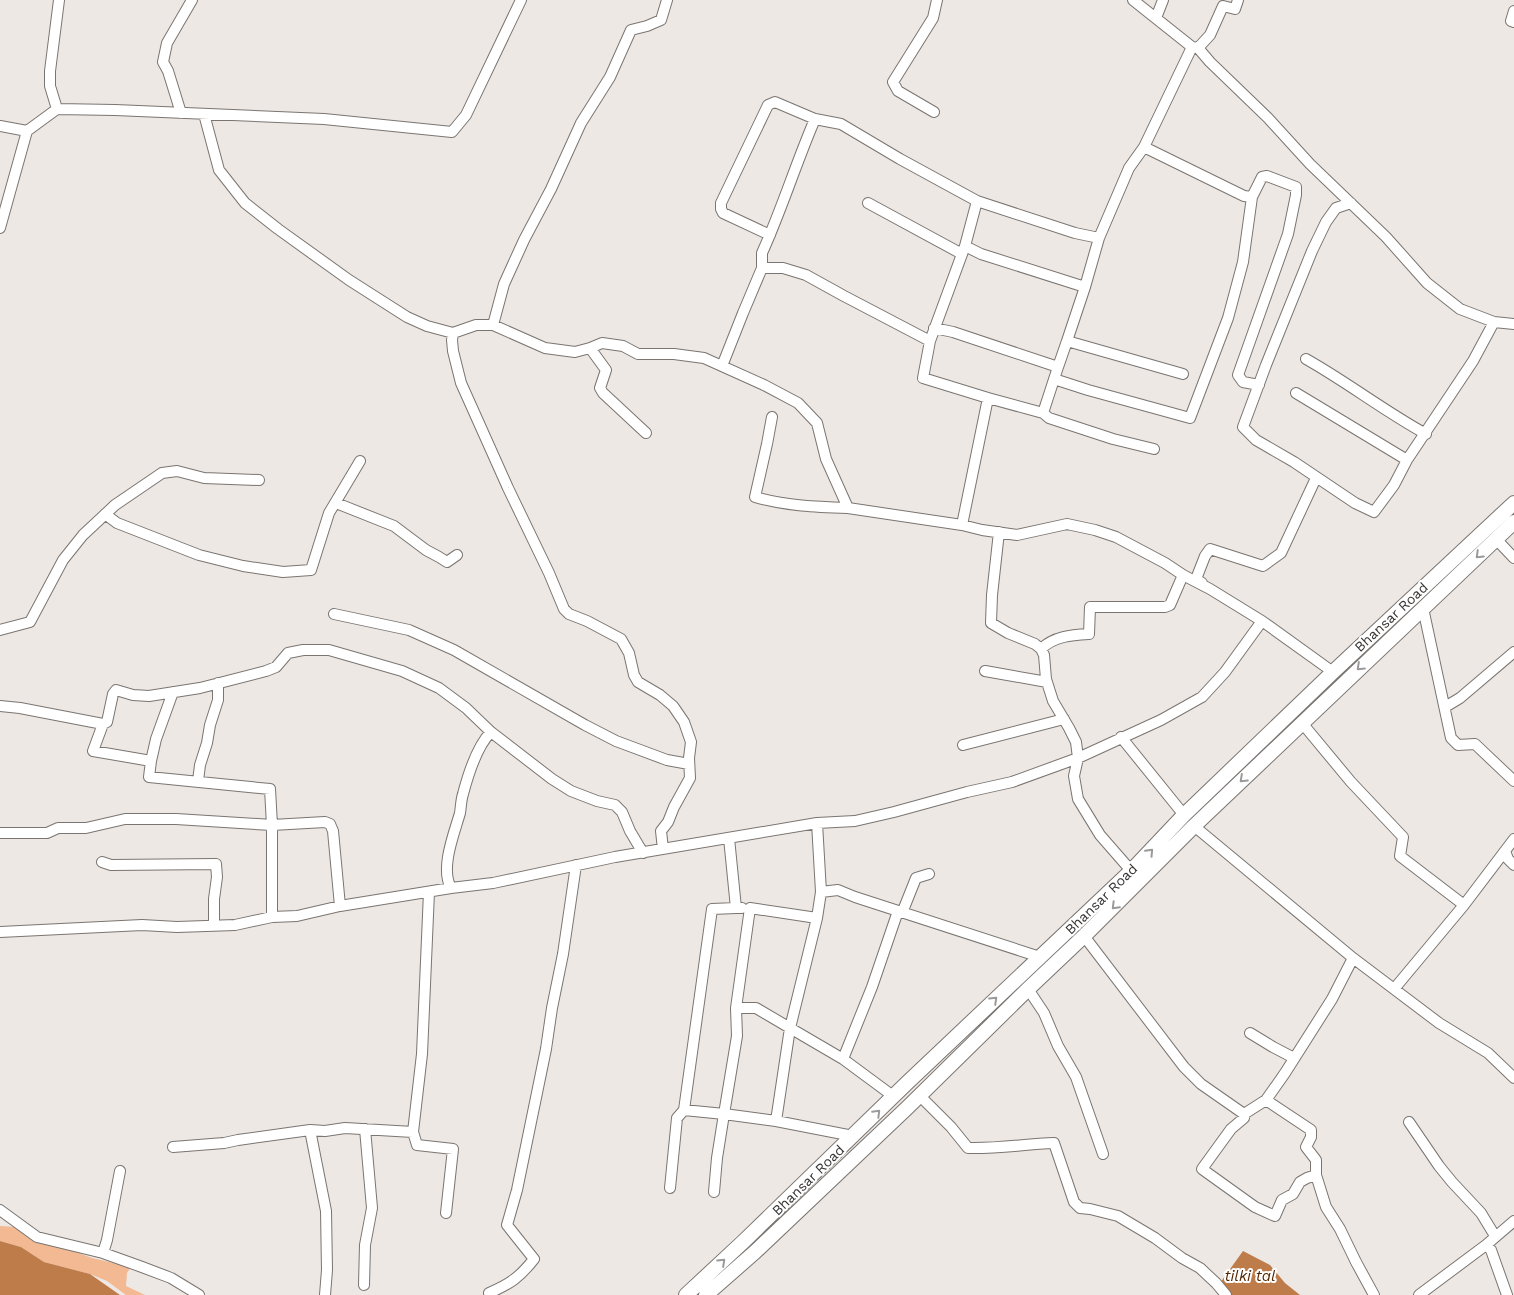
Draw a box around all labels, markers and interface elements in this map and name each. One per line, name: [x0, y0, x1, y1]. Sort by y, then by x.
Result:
one-way arrow: [1475, 549, 1484, 558]
street label: Bhansar Road: [1351, 579, 1431, 655]
one-way arrow: [1357, 661, 1366, 670]
one-way arrow: [1240, 773, 1249, 782]
one-way arrow: [1144, 848, 1153, 857]
street label: Bhansar Road: [1062, 861, 1140, 937]
one-way arrow: [1112, 900, 1121, 909]
one-way arrow: [988, 997, 997, 1006]
one-way arrow: [871, 1109, 880, 1118]
street label: Bhansar Road: [769, 1142, 847, 1218]
one-way arrow: [717, 1259, 726, 1268]
water label: tilki tal: [1224, 1267, 1276, 1285]

